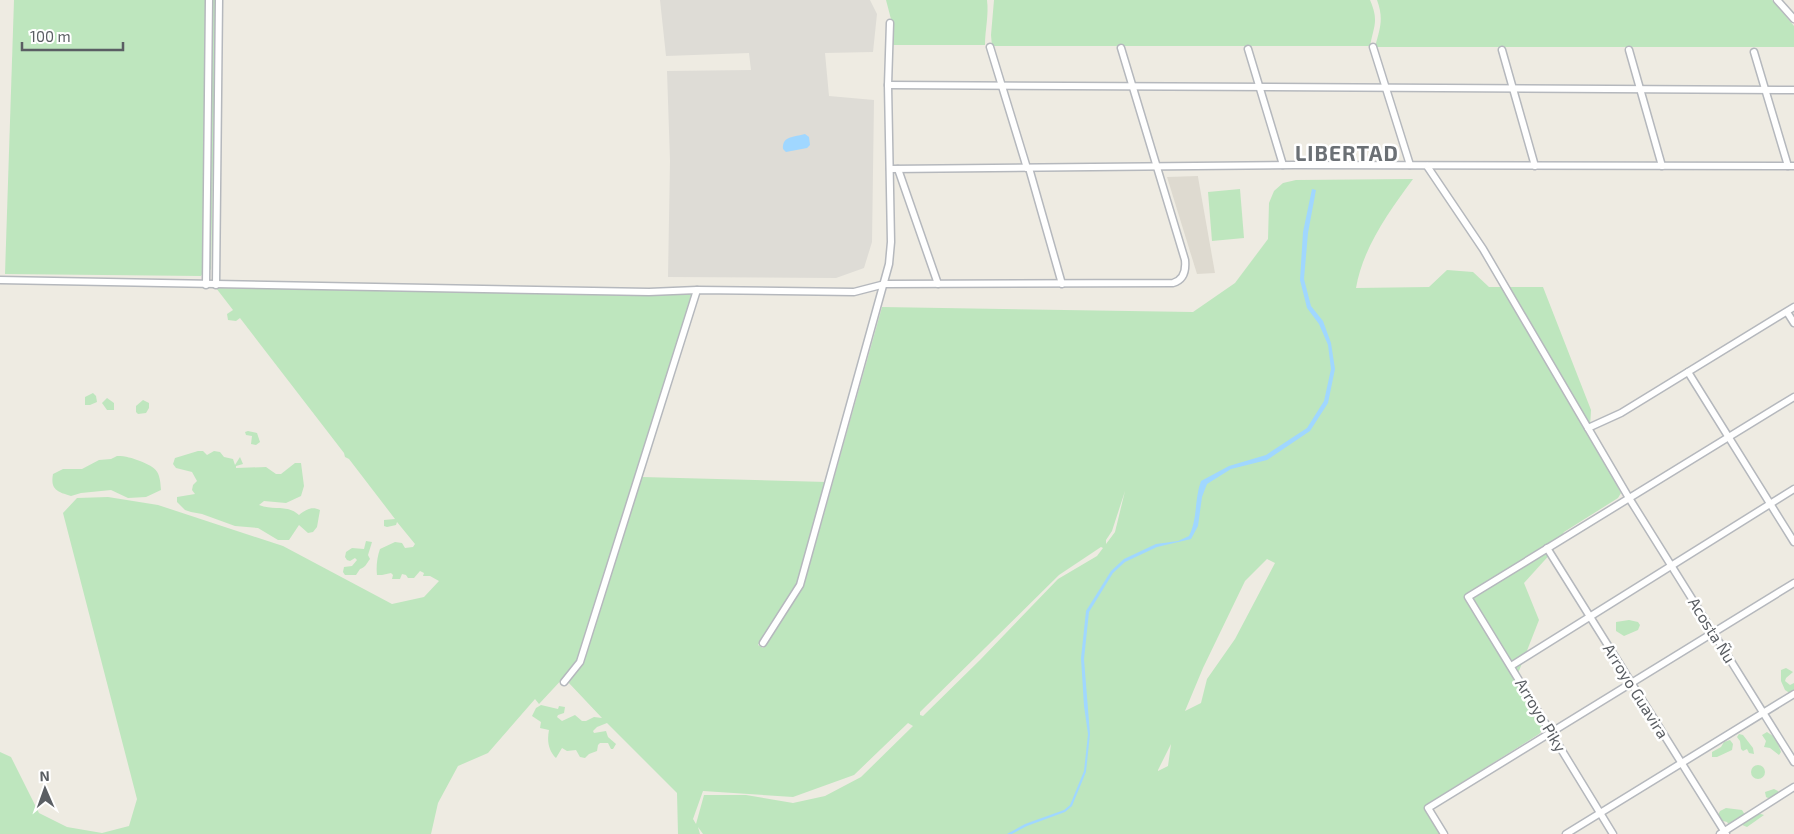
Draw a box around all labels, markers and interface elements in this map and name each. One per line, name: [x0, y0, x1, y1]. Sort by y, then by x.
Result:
scale bar: [22, 20, 124, 52]
text: 100 m: [30, 27, 71, 45]
district label: LIBERTAD: [1295, 140, 1399, 165]
street label: Acosta Ñu: [1685, 593, 1740, 666]
street label: Arroyo Guavira: [1600, 640, 1673, 742]
street label: Arroyo Piky: [1512, 674, 1571, 755]
north arrow: [20, 764, 70, 814]
text: N: [39, 767, 50, 784]

